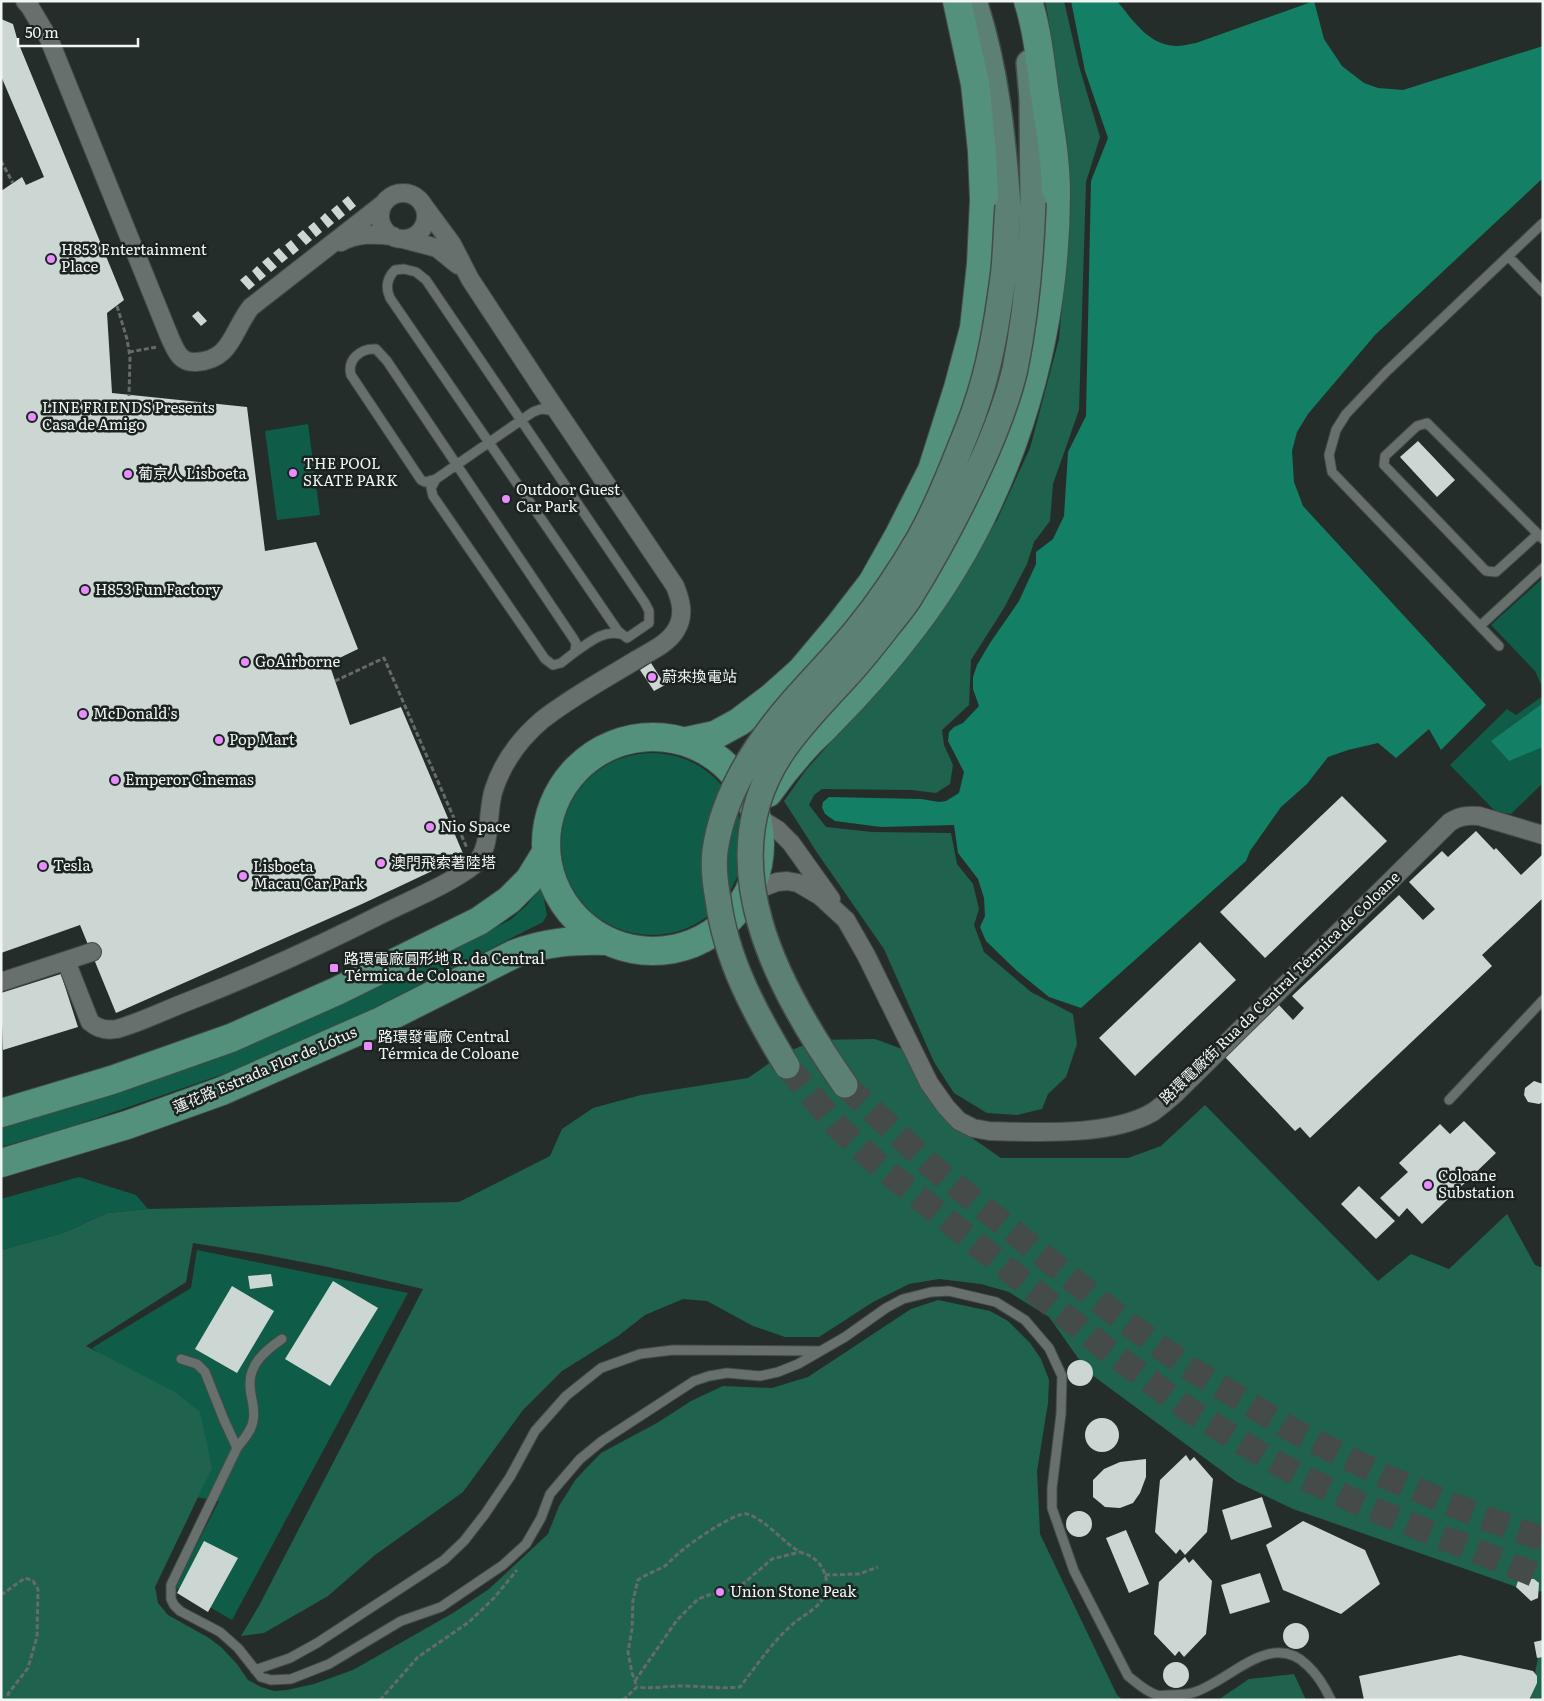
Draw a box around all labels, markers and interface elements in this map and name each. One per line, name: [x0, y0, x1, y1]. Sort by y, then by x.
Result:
scale bar: [18, 15, 138, 47]
text: 50 m: [25, 20, 59, 43]
place label: H853 Entertainment Place: [61, 237, 207, 277]
marker: H853 Entertainment Place: [45, 253, 57, 265]
place label: LINE FRIENDS Presents Casa de Amigo: [42, 395, 215, 435]
marker: LINE FRIENDS Presents Casa de Amigo: [26, 411, 38, 423]
place label: THE POOL SKATE PARK: [303, 451, 398, 491]
place label: 葡京人 Lisboeta: [138, 461, 247, 484]
marker: THE POOL SKATE PARK: [287, 467, 299, 479]
marker: 葡京人 Lisboeta: [122, 468, 134, 480]
place label: Outdoor Guest Car Park: [516, 477, 620, 517]
marker: Outdoor Guest Car Park: [500, 493, 512, 505]
place label: H853 Fun Factory: [95, 577, 221, 600]
marker: H853 Fun Factory: [79, 584, 91, 596]
place label: GoAirborne: [255, 649, 341, 672]
marker: GoAirborne: [239, 656, 251, 668]
place label: 蔚來換電站: [662, 664, 737, 687]
marker: 蔚來換電站: [646, 671, 658, 683]
place label: McDonald's: [93, 701, 177, 724]
marker: McDonald's: [77, 708, 89, 720]
place label: Pop Mart: [229, 727, 295, 750]
marker: Pop Mart: [213, 734, 225, 746]
place label: Emperor Cinemas: [125, 767, 254, 790]
marker: Emperor Cinemas: [109, 774, 121, 786]
place label: Nio Space: [440, 814, 510, 837]
marker: Nio Space: [424, 821, 436, 833]
place label: 澳門飛索著陸塔: [391, 850, 496, 873]
place label: Tesla: [53, 853, 91, 876]
place label: Lisboeta Macau Car Park: [253, 854, 366, 894]
marker: 澳門飛索著陸塔: [375, 857, 387, 869]
marker: Tesla: [37, 860, 49, 872]
street label: 路環電廠街 Rua da Central Térmica de Coloane: [1154, 865, 1405, 1109]
marker: Lisboeta Macau Car Park: [237, 870, 249, 882]
place label: 路環電廠圓形地 R. da Central Térmica de Coloane: [344, 946, 545, 986]
marker: 路環電廠圓形地 R. da Central Térmica de Coloane: [328, 962, 340, 974]
street label: 蓮花路 Estrada Flor de Lótus: [169, 1019, 360, 1118]
place label: 路環發電廠 Central Térmica de Coloane: [378, 1024, 519, 1064]
marker: 路環發電廠 Central Térmica de Coloane: [362, 1040, 374, 1052]
place label: Coloane Substation: [1438, 1163, 1515, 1203]
marker: Coloane Substation: [1422, 1179, 1434, 1191]
place label: Union Stone Peak: [730, 1579, 857, 1602]
marker: Union Stone Peak: [714, 1586, 726, 1598]

